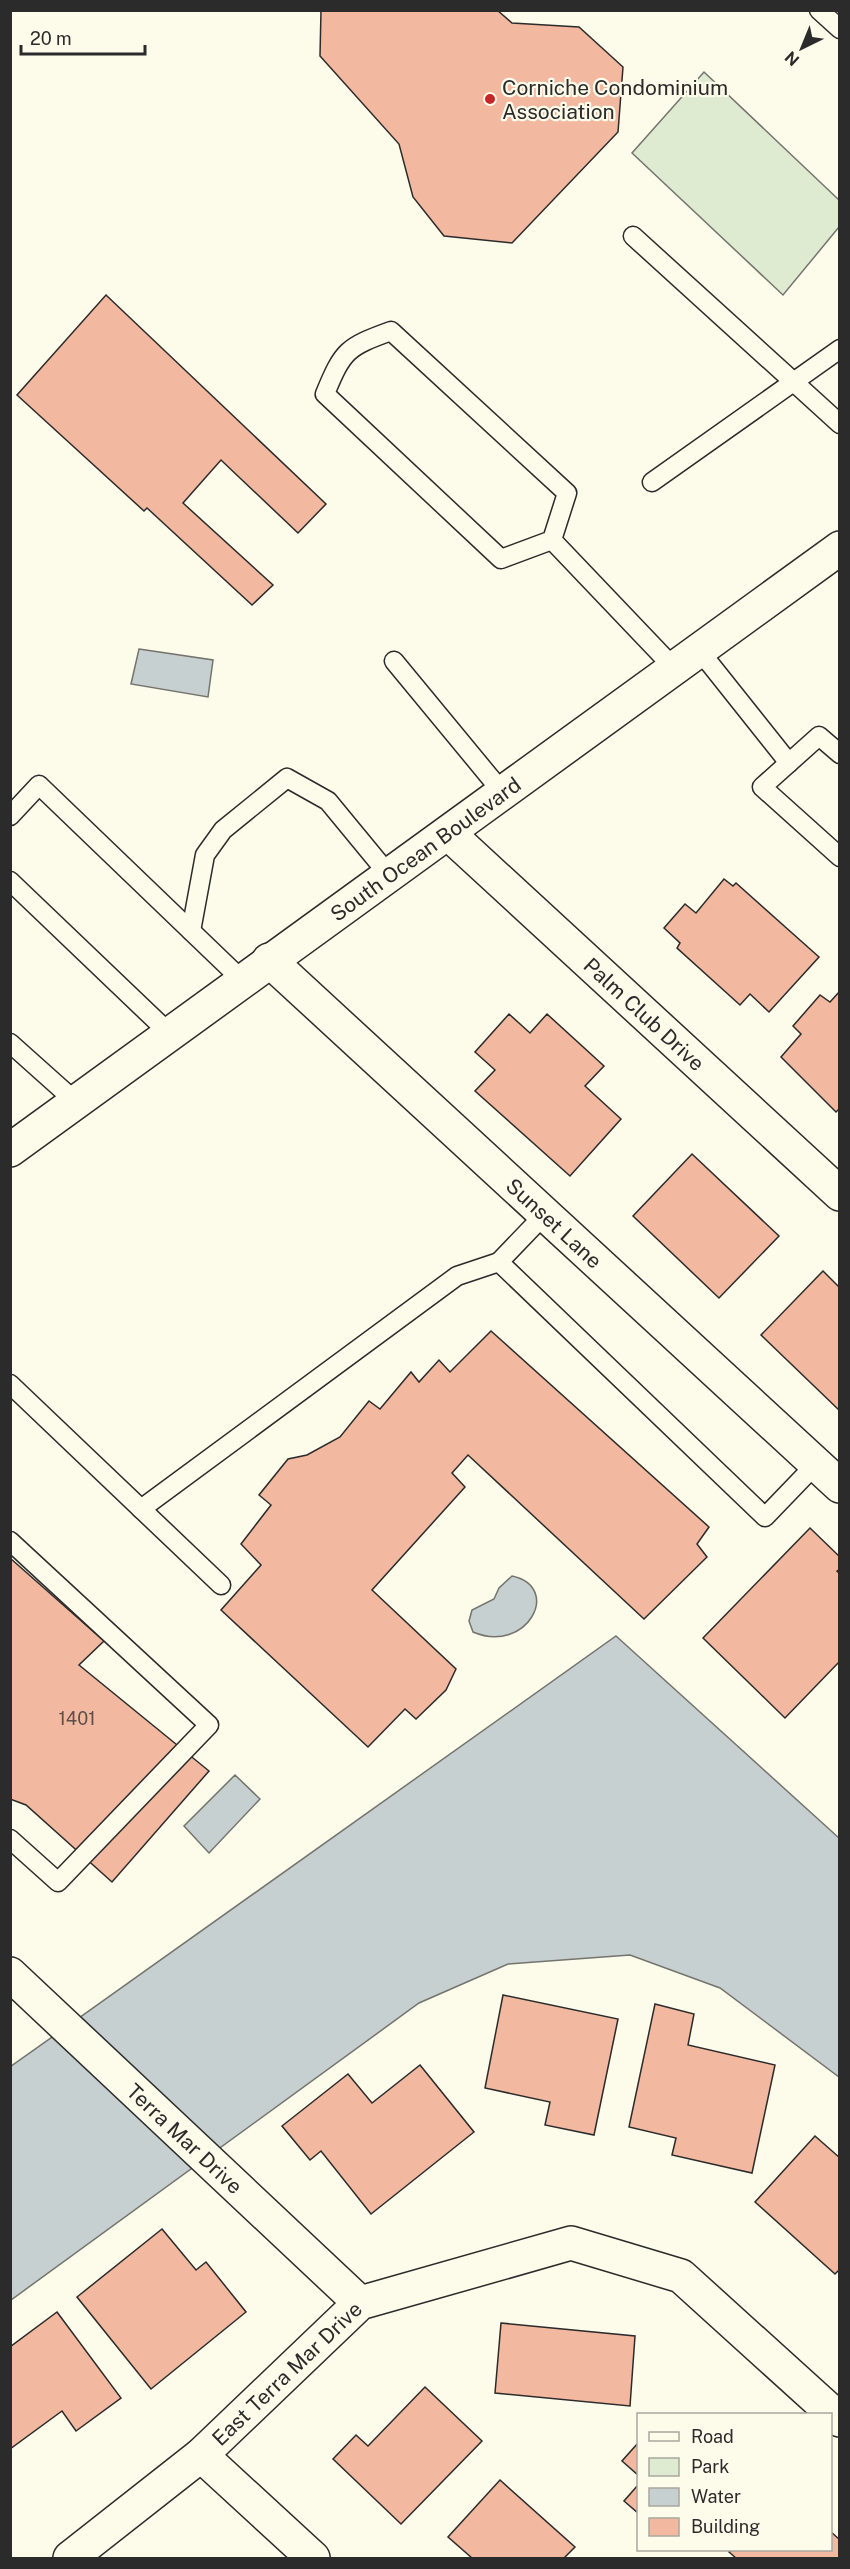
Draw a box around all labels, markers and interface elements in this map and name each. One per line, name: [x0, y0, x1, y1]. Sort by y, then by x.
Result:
scale bar: [21, 18, 146, 56]
north arrow: [772, 18, 832, 78]
text: 20 m: [30, 28, 72, 49]
text: N: [781, 47, 803, 70]
place label: Corniche Condominium Association: [502, 75, 728, 124]
marker: Corniche Condominium Association: [483, 92, 497, 106]
street label: South Ocean Boulevard: [325, 771, 525, 926]
street label: Palm Club Drive: [579, 952, 710, 1076]
street label: Sunset Lane: [501, 1173, 607, 1273]
house number: 1401: [59, 1708, 95, 1729]
street label: Terra Mar Drive: [122, 2078, 248, 2199]
street label: East Terra Mar Drive: [207, 2296, 367, 2451]
legend: [637, 2413, 832, 2551]
text: Road: [691, 2426, 734, 2447]
text: Park: [691, 2456, 729, 2477]
text: Water: [691, 2486, 741, 2507]
text: Building: [691, 2516, 760, 2537]

